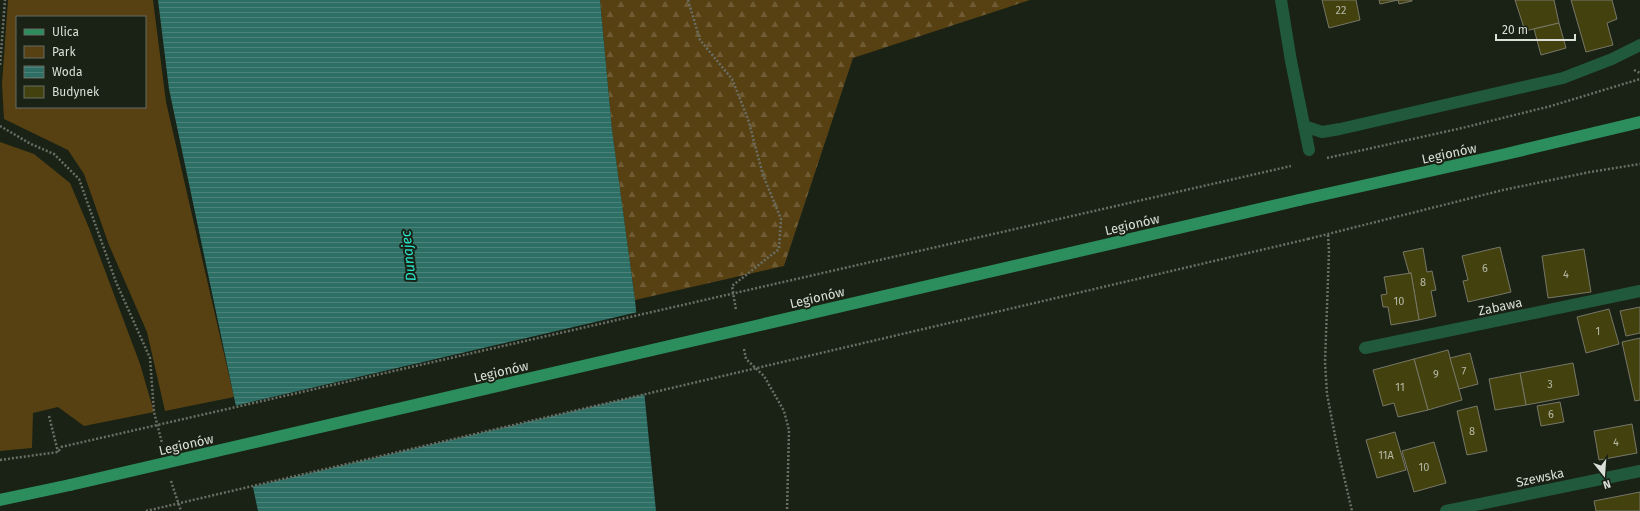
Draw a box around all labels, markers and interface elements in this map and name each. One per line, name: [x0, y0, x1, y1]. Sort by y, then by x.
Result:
house number: 22: [1336, 4, 1346, 17]
legend: [16, 16, 146, 108]
scale bar: [1496, 16, 1575, 42]
text: 20 m: [1502, 23, 1528, 37]
text: Ulica: [52, 25, 79, 39]
text: Park: [52, 45, 76, 59]
text: Woda: [52, 65, 83, 79]
text: Budynek: [52, 85, 100, 99]
street label: Legionów: [1420, 140, 1479, 167]
street label: Legionów: [1103, 211, 1162, 238]
water label: Dunajec: [397, 229, 420, 282]
house number: 6: [1482, 262, 1488, 275]
house number: 4: [1563, 268, 1569, 281]
house number: 8: [1420, 276, 1426, 289]
street label: Legionów: [788, 284, 847, 311]
house number: 10: [1394, 295, 1404, 308]
street label: Zabawa: [1477, 295, 1523, 318]
house number: 1: [1596, 325, 1600, 338]
street label: Legionów: [472, 358, 531, 385]
house number: 7: [1462, 365, 1467, 378]
house number: 9: [1433, 368, 1439, 381]
house number: 3: [1547, 378, 1553, 391]
house number: 11: [1395, 381, 1405, 394]
house number: 6: [1548, 408, 1554, 421]
house number: 8: [1469, 425, 1475, 438]
street label: Legionów: [157, 431, 216, 458]
house number: 4: [1613, 436, 1619, 449]
house number: 11A: [1378, 449, 1395, 462]
north arrow: [1584, 455, 1624, 495]
house number: 10: [1419, 461, 1429, 474]
street label: Szewska: [1515, 465, 1565, 490]
text: N: [1601, 477, 1612, 491]

